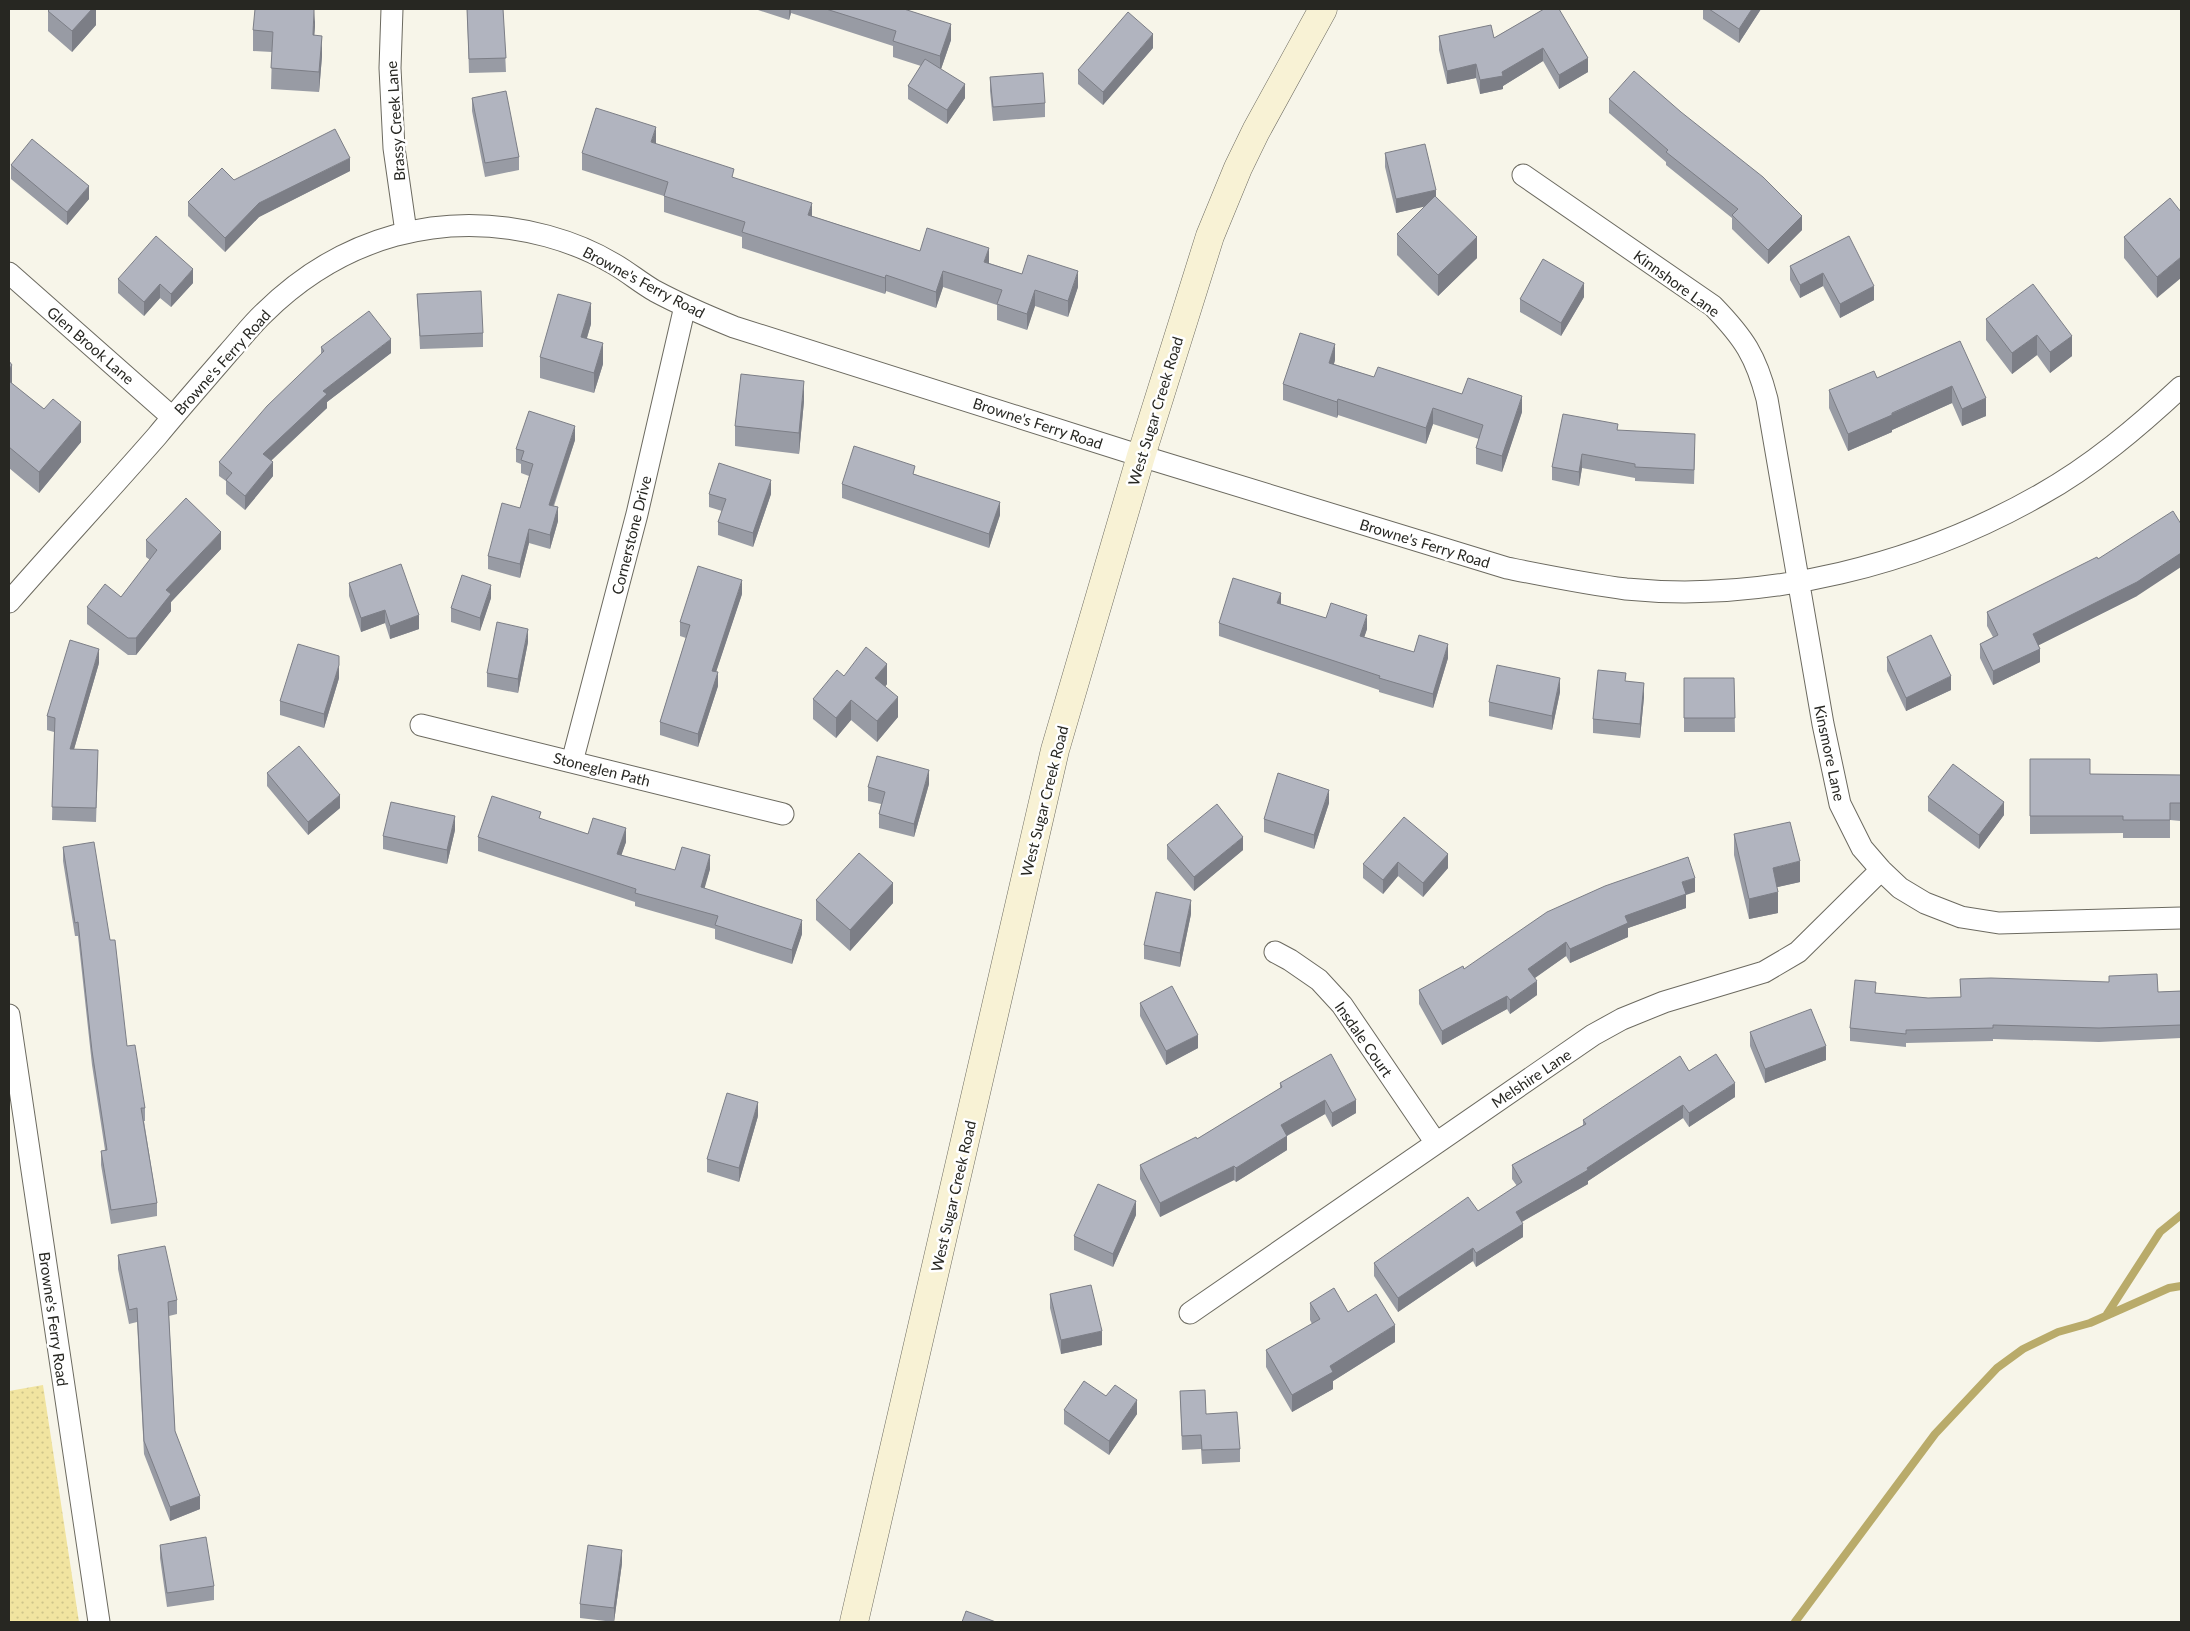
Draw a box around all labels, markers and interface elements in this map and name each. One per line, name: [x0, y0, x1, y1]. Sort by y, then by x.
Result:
street label: Brassy Creek Lane: [382, 60, 408, 182]
street label: Browne's Ferry Road: [580, 242, 708, 322]
street label: Kinnshore Lane: [1630, 246, 1724, 320]
street label: Glen Brook Lane: [44, 302, 138, 388]
street label: Browne's Ferry Road: [170, 306, 274, 418]
street label: West Sugar Creek Road: [1124, 334, 1186, 488]
street label: Browne's Ferry Road: [971, 394, 1105, 452]
street label: Cornerstone Drive: [608, 474, 654, 596]
street label: Browne's Ferry Road: [1358, 515, 1492, 571]
street label: Kinsmore Lane: [1811, 703, 1849, 803]
street label: West Sugar Creek Road: [1017, 724, 1071, 878]
street label: Stoneglen Path: [552, 748, 652, 790]
street label: Insdale Court: [1331, 998, 1397, 1081]
street label: Melshire Lane: [1488, 1045, 1574, 1111]
street label: West Sugar Creek Road: [927, 1119, 979, 1273]
street label: Browne's Ferry Road: [36, 1251, 72, 1387]

